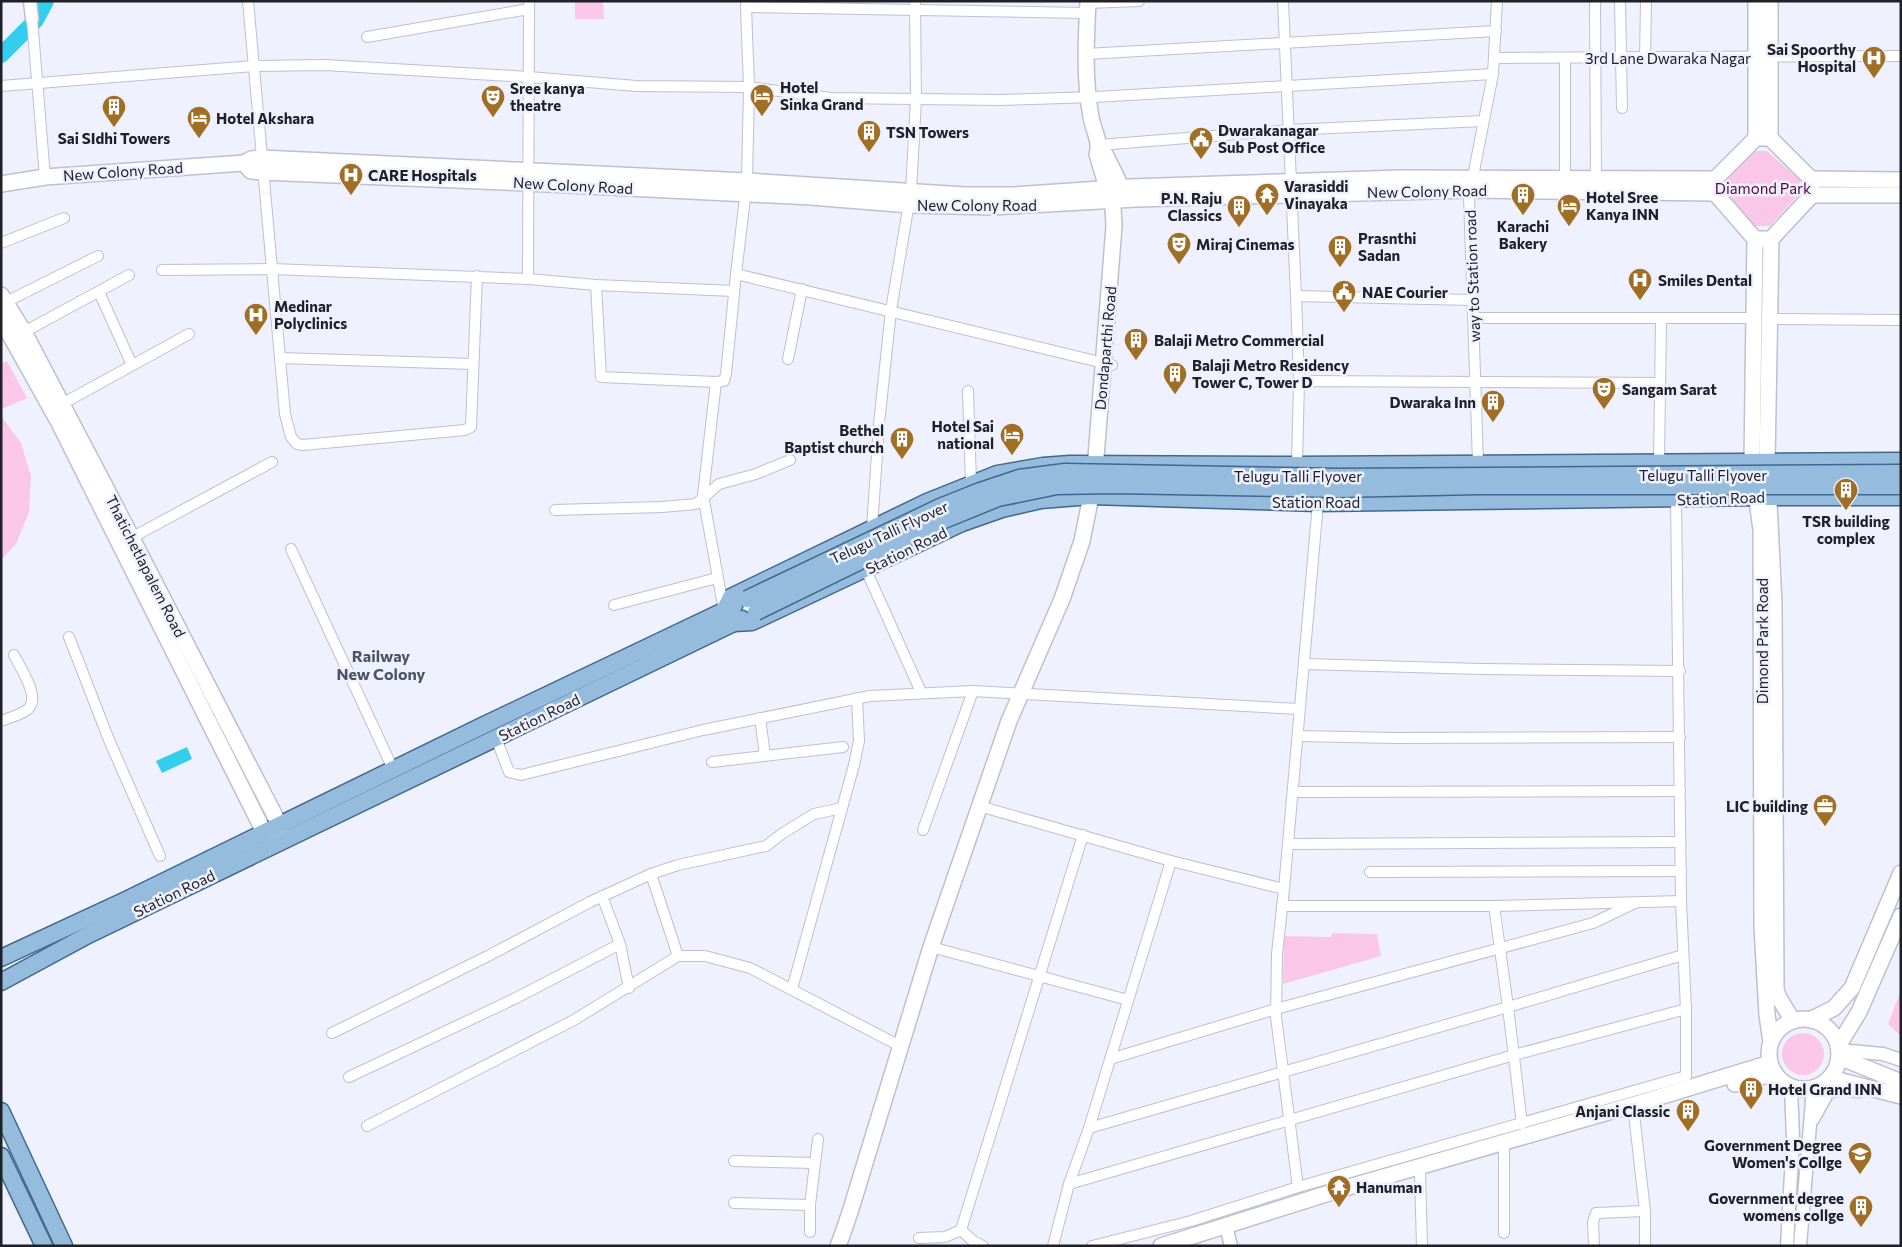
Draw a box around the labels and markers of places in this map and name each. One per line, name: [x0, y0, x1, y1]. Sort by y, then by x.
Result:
place label: Sai Spoorthy Hospital: [1767, 40, 1857, 75]
hospital icon: Sai Spoorthy Hospital: [1861, 45, 1887, 79]
place label: Hotel Sinka Grand: [780, 78, 864, 113]
place label: Sree kanya theatre: [510, 79, 585, 114]
hotel icon: Hotel Sinka Grand: [749, 83, 775, 117]
theatre icon: Sree kanya theatre: [480, 84, 506, 118]
building icon: Sai SIdhi Towers: [101, 94, 127, 128]
hotel icon: Hotel Akshara: [186, 105, 212, 139]
place label: Hotel Akshara: [216, 109, 314, 127]
building icon: TSN Towers: [856, 119, 882, 153]
place label: Dwarakanagar Sub Post Office: [1218, 121, 1325, 156]
place label: TSN Towers: [886, 123, 969, 141]
public building icon: Dwarakanagar Sub Post Office: [1188, 126, 1214, 160]
place label: Sai SIdhi Towers: [58, 129, 170, 147]
hospital icon: CARE Hospitals: [338, 162, 364, 196]
place label: CARE Hospitals: [368, 166, 477, 184]
place label: Varasiddi Vinayaka: [1284, 177, 1349, 212]
temple icon: Varasiddi Vinayaka: [1254, 182, 1280, 216]
building icon: Karachi Bakery: [1510, 182, 1536, 216]
place label: Hotel Sree Kanya INN: [1586, 188, 1659, 223]
place label: P.N. Raju Classics: [1161, 189, 1222, 224]
hotel icon: Hotel Sree Kanya INN: [1556, 193, 1582, 227]
building icon: P.N. Raju Classics: [1226, 194, 1252, 228]
place label: Karachi Bakery: [1497, 217, 1549, 252]
place label: Prasnthi Sadan: [1358, 229, 1417, 264]
theatre icon: Miraj Cinemas: [1166, 231, 1192, 265]
building icon: Prasnthi Sadan: [1327, 234, 1353, 268]
place label: Miraj Cinemas: [1196, 235, 1295, 253]
hospital icon: Smiles Dental: [1627, 267, 1653, 301]
place label: Smiles Dental: [1658, 271, 1752, 289]
public building icon: NAE Courier: [1331, 279, 1357, 313]
place label: NAE Courier: [1362, 283, 1448, 301]
place label: Medinar Polyclinics: [274, 297, 347, 332]
hospital icon: Medinar Polyclinics: [243, 302, 269, 336]
building icon: Balaji Metro Commercial: [1123, 327, 1149, 361]
place label: Balaji Metro Commercial: [1154, 331, 1324, 349]
place label: Balaji Metro Residency Tower C, Tower D: [1192, 356, 1350, 391]
building icon: Balaji Metro Residency Tower C, Tower D: [1162, 361, 1188, 395]
theatre icon: Sangam Sarat: [1591, 376, 1617, 410]
place label: Sangam Sarat: [1622, 380, 1717, 398]
building icon: Dwaraka Inn: [1480, 389, 1506, 423]
place label: Dwaraka Inn: [1389, 393, 1476, 411]
place label: Hotel Sai national: [932, 417, 994, 452]
place label: Bethel Baptist church: [784, 421, 884, 456]
hotel icon: Hotel Sai national: [999, 422, 1025, 456]
building icon: Bethel Baptist church: [889, 426, 915, 460]
building icon: TSR building complex: [1833, 477, 1859, 511]
place label: TSR building complex: [1802, 512, 1890, 547]
office icon: LIC building: [1812, 793, 1838, 827]
place label: LIC building: [1726, 797, 1808, 815]
building icon: Hotel Grand INN: [1738, 1076, 1764, 1110]
place label: Hotel Grand INN: [1768, 1080, 1882, 1098]
building icon: Anjani Classic: [1675, 1098, 1701, 1132]
place label: Anjani Classic: [1575, 1102, 1670, 1120]
place label: Government Degree Women's Collge: [1704, 1136, 1842, 1171]
school or university icon: Government Degree Women's Collge: [1847, 1141, 1873, 1175]
temple icon: Hanuman: [1326, 1174, 1352, 1208]
place label: Hanuman: [1356, 1178, 1422, 1196]
place label: Government degree womens collge: [1708, 1189, 1844, 1224]
building icon: Government degree womens collge: [1848, 1194, 1874, 1228]

